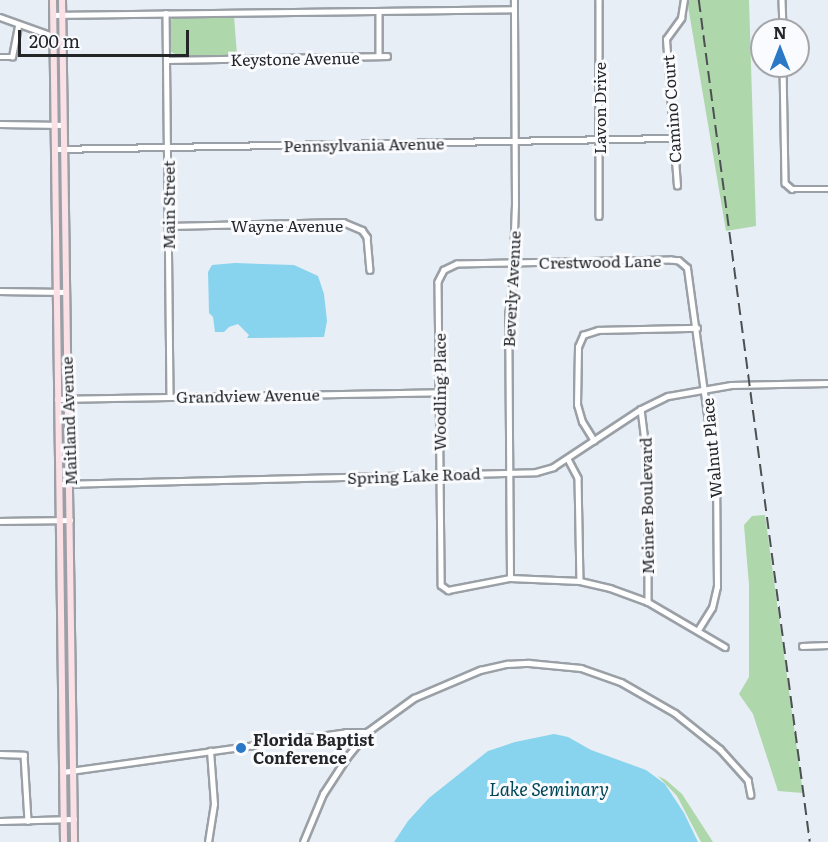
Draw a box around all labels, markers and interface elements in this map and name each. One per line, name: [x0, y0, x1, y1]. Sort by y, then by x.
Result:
scale bar: [21, 18, 192, 56]
north arrow: [750, 18, 810, 78]
text: N: [773, 20, 787, 44]
text: 200 m: [29, 27, 80, 54]
street label: Keystone Avenue: [230, 47, 360, 69]
street label: Camino Court: [658, 54, 684, 164]
street label: Lavon Drive: [589, 62, 609, 154]
street label: Pennsylvania Avenue: [283, 133, 445, 155]
street label: Main Street: [158, 160, 178, 250]
street label: Wayne Avenue: [231, 215, 343, 235]
street label: Beverly Avenue: [498, 230, 524, 348]
street label: Crestwood Lane: [539, 250, 661, 272]
street label: Woodling Place: [429, 333, 449, 451]
street label: Maitland Avenue: [56, 356, 80, 486]
street label: Grandview Avenue: [176, 384, 320, 406]
street label: Walnut Place: [697, 397, 725, 499]
street label: Meiner Boulevard: [635, 437, 657, 575]
street label: Spring Lake Road: [347, 463, 481, 487]
place label: Florida Baptist Conference: [253, 729, 374, 767]
marker: Florida Baptist Conference: [234, 741, 248, 755]
water label: Lake Seminary: [489, 778, 609, 800]

